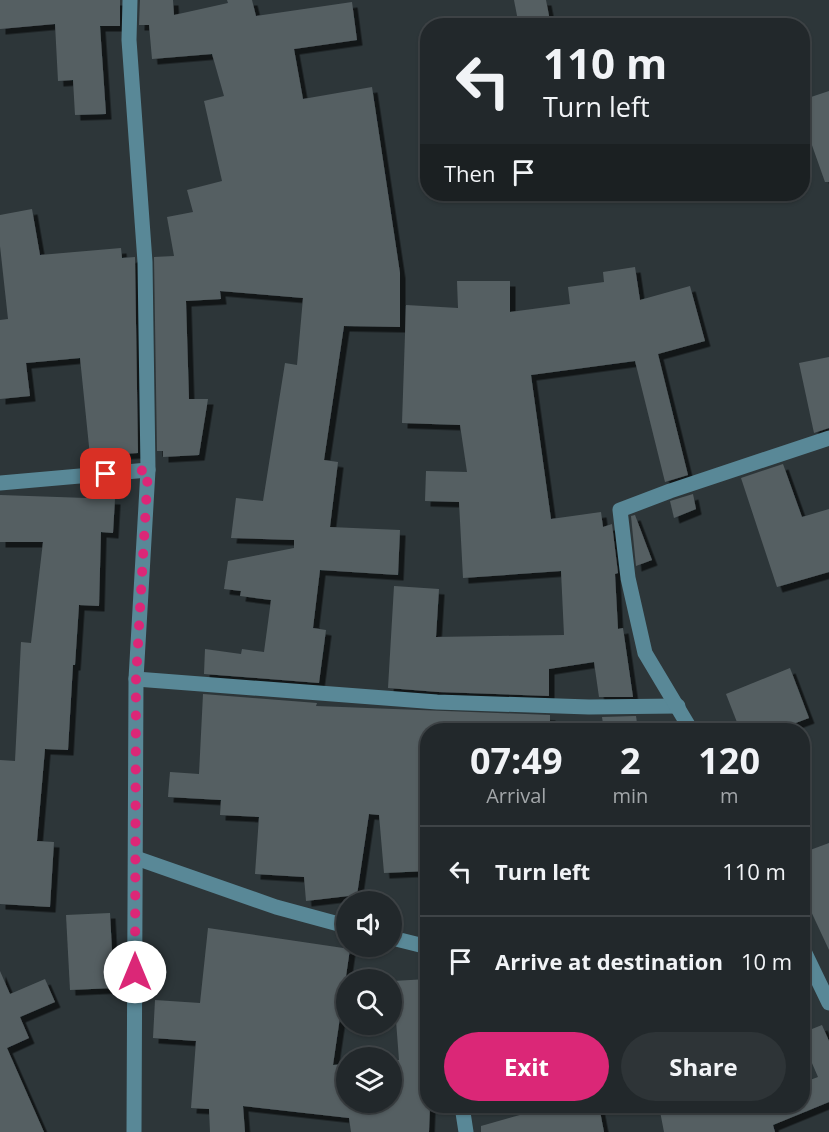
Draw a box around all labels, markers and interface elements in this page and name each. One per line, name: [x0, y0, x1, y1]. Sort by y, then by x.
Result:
text: 110 m: [543, 34, 667, 91]
icon: left: [444, 42, 522, 120]
text: Turn left: [543, 88, 650, 125]
icon: arrive: [507, 156, 540, 189]
text: Then: [444, 158, 495, 188]
pin: [80, 448, 131, 499]
icon: arrive: [89, 457, 122, 490]
text: 07:49: [470, 736, 563, 785]
text: 2: [620, 736, 641, 785]
text: 120: [698, 736, 760, 785]
text: Arrival: [486, 782, 546, 809]
text: min: [612, 782, 648, 809]
text: m: [720, 782, 738, 809]
icon: left: [444, 855, 477, 888]
text: Turn left: [495, 856, 590, 886]
text: 110 m: [722, 856, 786, 886]
map controls: [336, 891, 402, 1113]
button: sound: [336, 891, 402, 957]
position arrow: [103, 940, 167, 1004]
icon: arrive: [444, 945, 477, 978]
text: Arrive at destination: [495, 946, 723, 976]
text: 10 m: [741, 946, 792, 976]
button: search: [336, 969, 402, 1035]
button: Exit: [444, 1032, 609, 1101]
button: Share: [621, 1032, 786, 1101]
button: layers: [336, 1047, 402, 1113]

